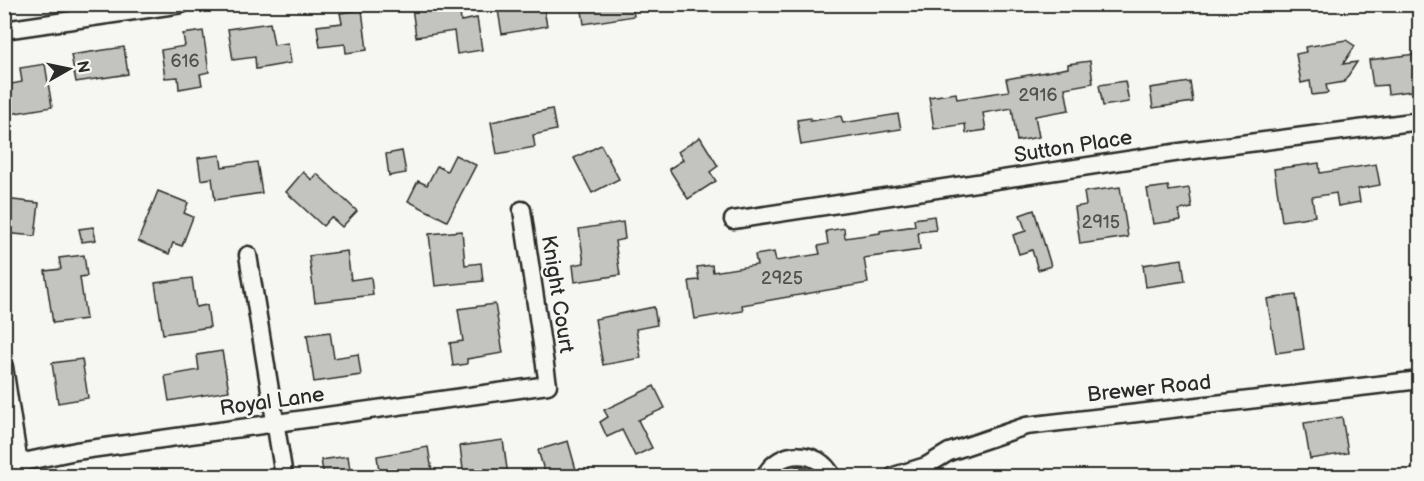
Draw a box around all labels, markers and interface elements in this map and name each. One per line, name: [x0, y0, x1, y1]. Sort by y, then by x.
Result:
north arrow: [39, 39, 99, 99]
house number: 616: [171, 51, 199, 72]
text: N: [72, 59, 93, 74]
house number: 2916: [1019, 85, 1058, 106]
street label: Sutton Place: [1012, 125, 1134, 168]
house number: 2915: [1082, 212, 1120, 233]
street label: Knight Court: [536, 233, 579, 355]
house number: 2925: [761, 268, 803, 289]
street label: Brewer Road: [1086, 370, 1212, 407]
street label: Royal Lane: [218, 382, 326, 421]

